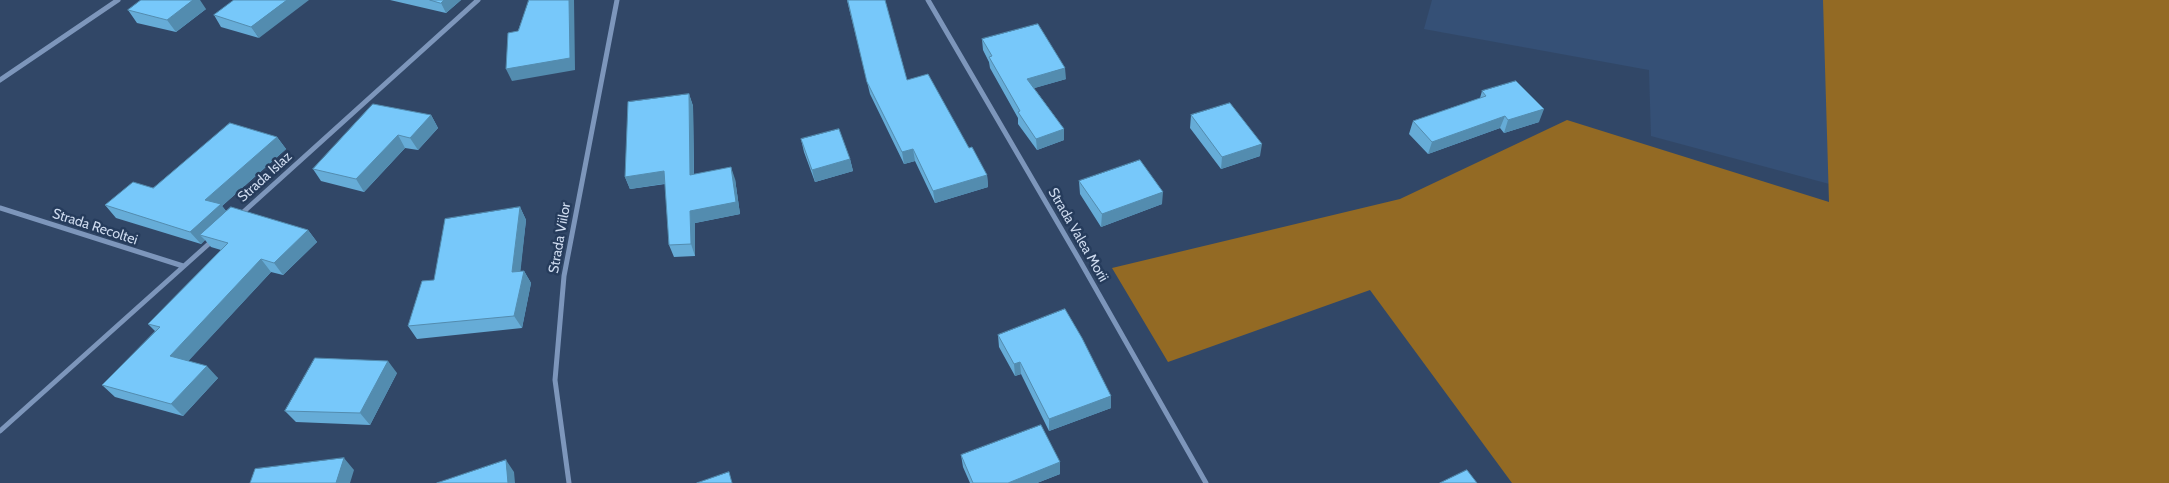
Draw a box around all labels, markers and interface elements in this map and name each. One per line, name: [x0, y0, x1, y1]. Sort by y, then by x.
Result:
street label: Strada Islaz: [234, 148, 296, 206]
street label: Strada Valea Morii: [1044, 185, 1112, 285]
street label: Strada Viilor: [545, 201, 575, 275]
street label: Strada Recoltei: [50, 205, 140, 249]

